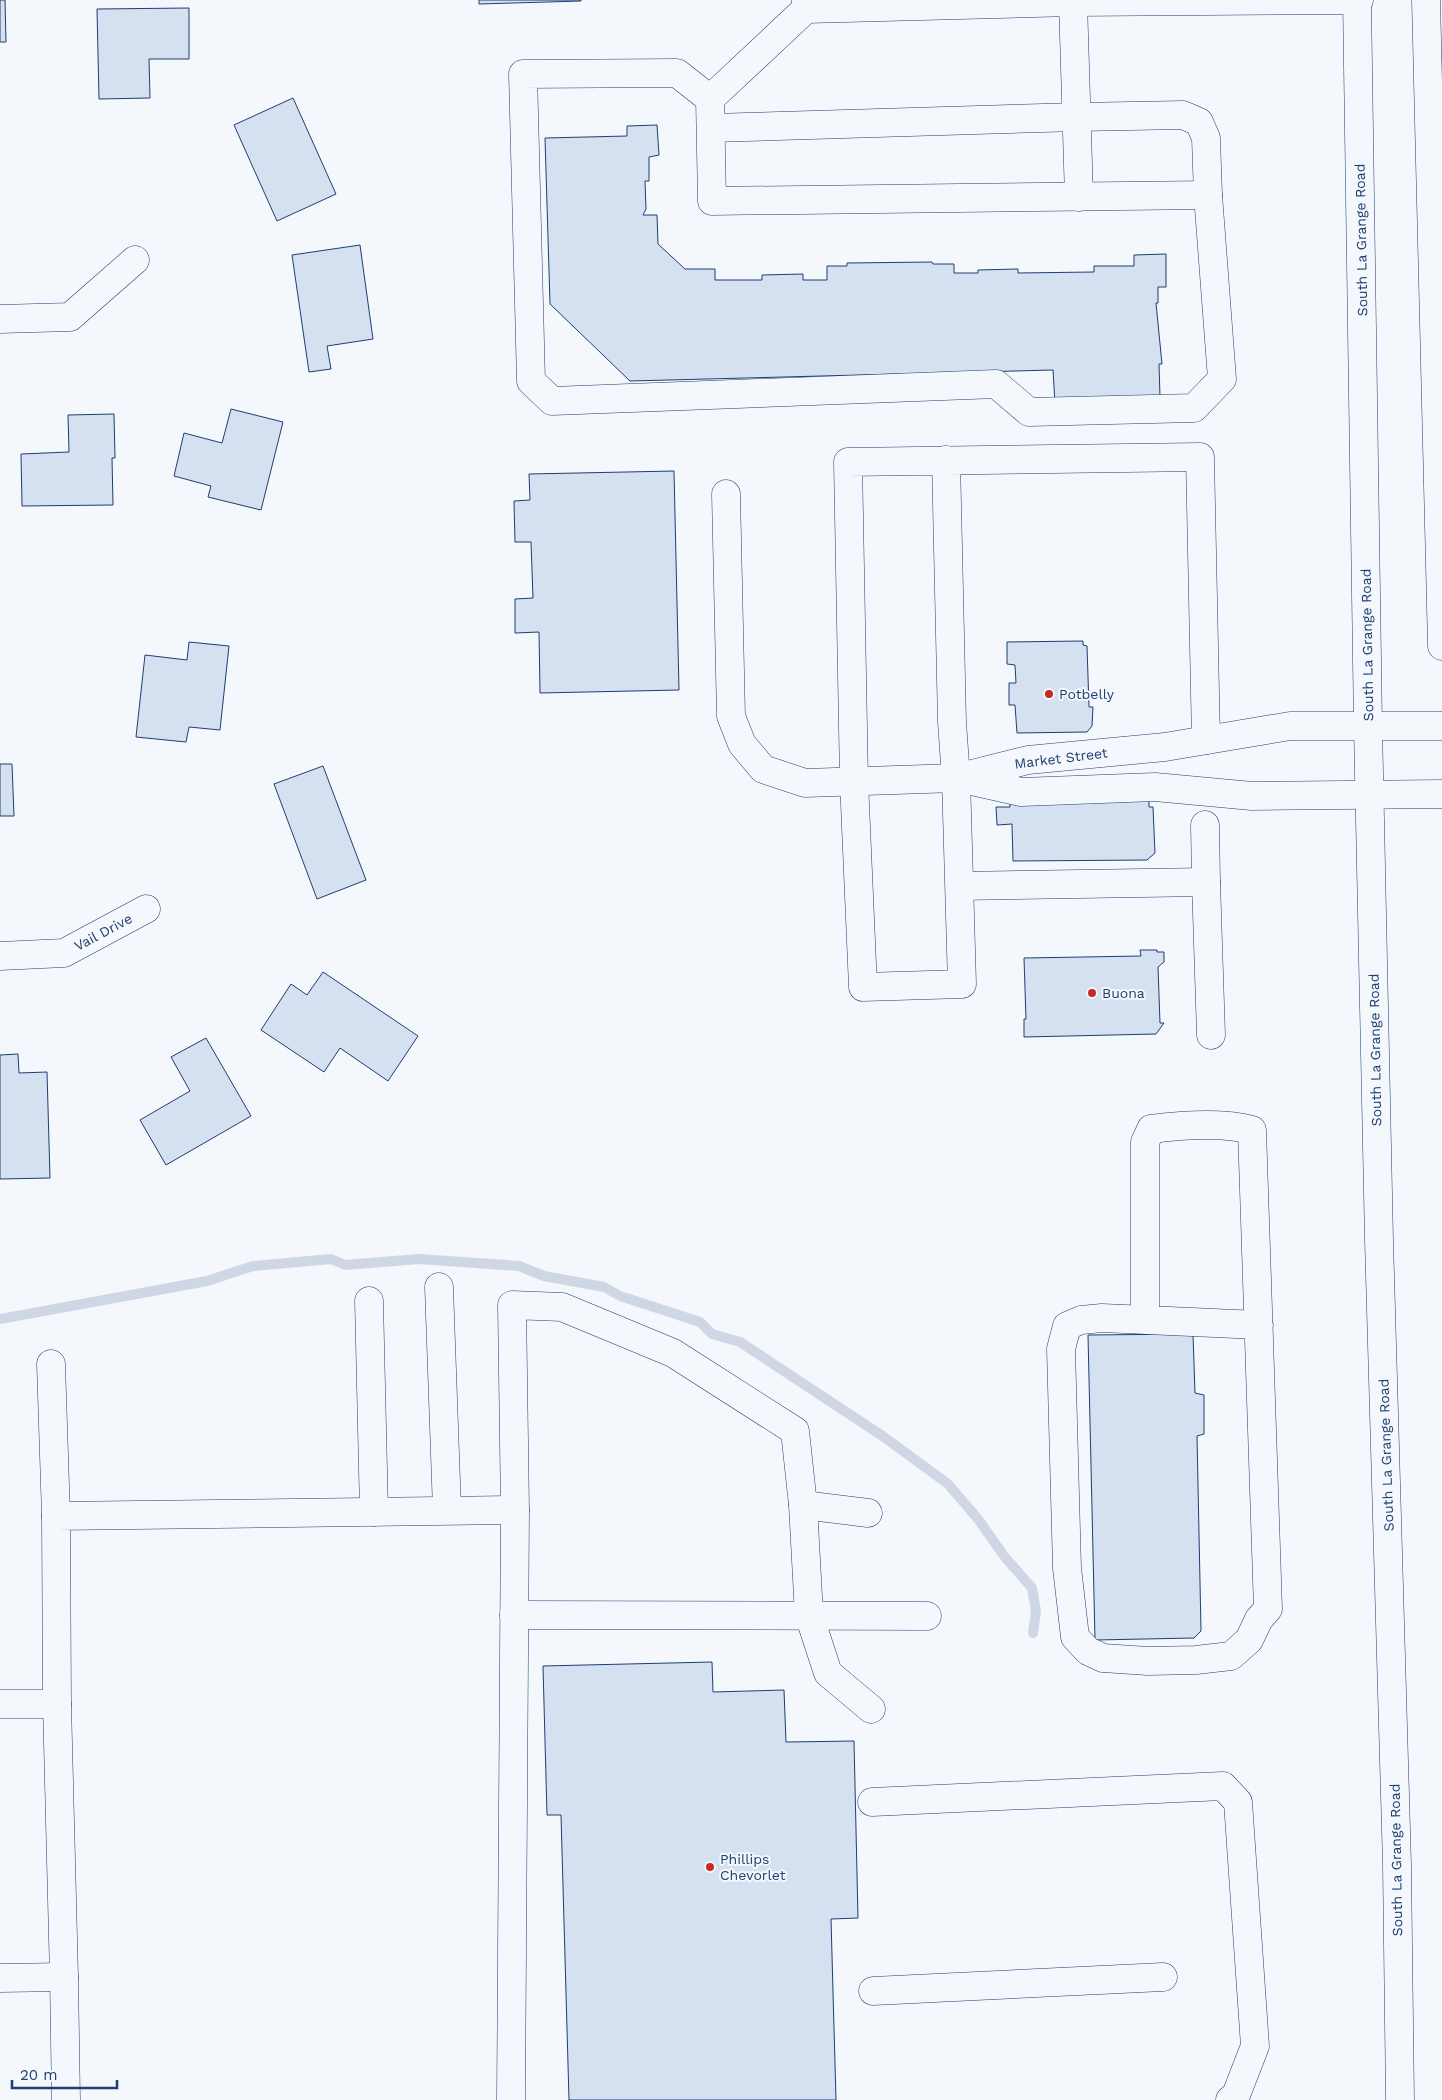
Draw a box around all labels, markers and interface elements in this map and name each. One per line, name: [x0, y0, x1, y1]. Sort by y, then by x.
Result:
street label: South La Grange Road: [1352, 163, 1370, 317]
street label: South La Grange Road: [1358, 568, 1376, 722]
place label: Potbelly: [1059, 686, 1115, 702]
marker: Potbelly: [1043, 688, 1055, 700]
street label: Market Street: [1013, 744, 1109, 772]
street label: Vail Drive: [71, 910, 135, 954]
street label: South La Grange Road: [1366, 973, 1384, 1127]
place label: Buona: [1102, 985, 1145, 1001]
marker: Buona: [1086, 987, 1098, 999]
street label: South La Grange Road: [1375, 1378, 1397, 1532]
street label: South La Grange Road: [1387, 1783, 1405, 1937]
place label: Phillips Chevorlet: [720, 1851, 786, 1883]
marker: Phillips Chevorlet: [704, 1861, 716, 1873]
scale bar: [12, 2058, 118, 2090]
text: 20 m: [20, 2066, 58, 2084]

